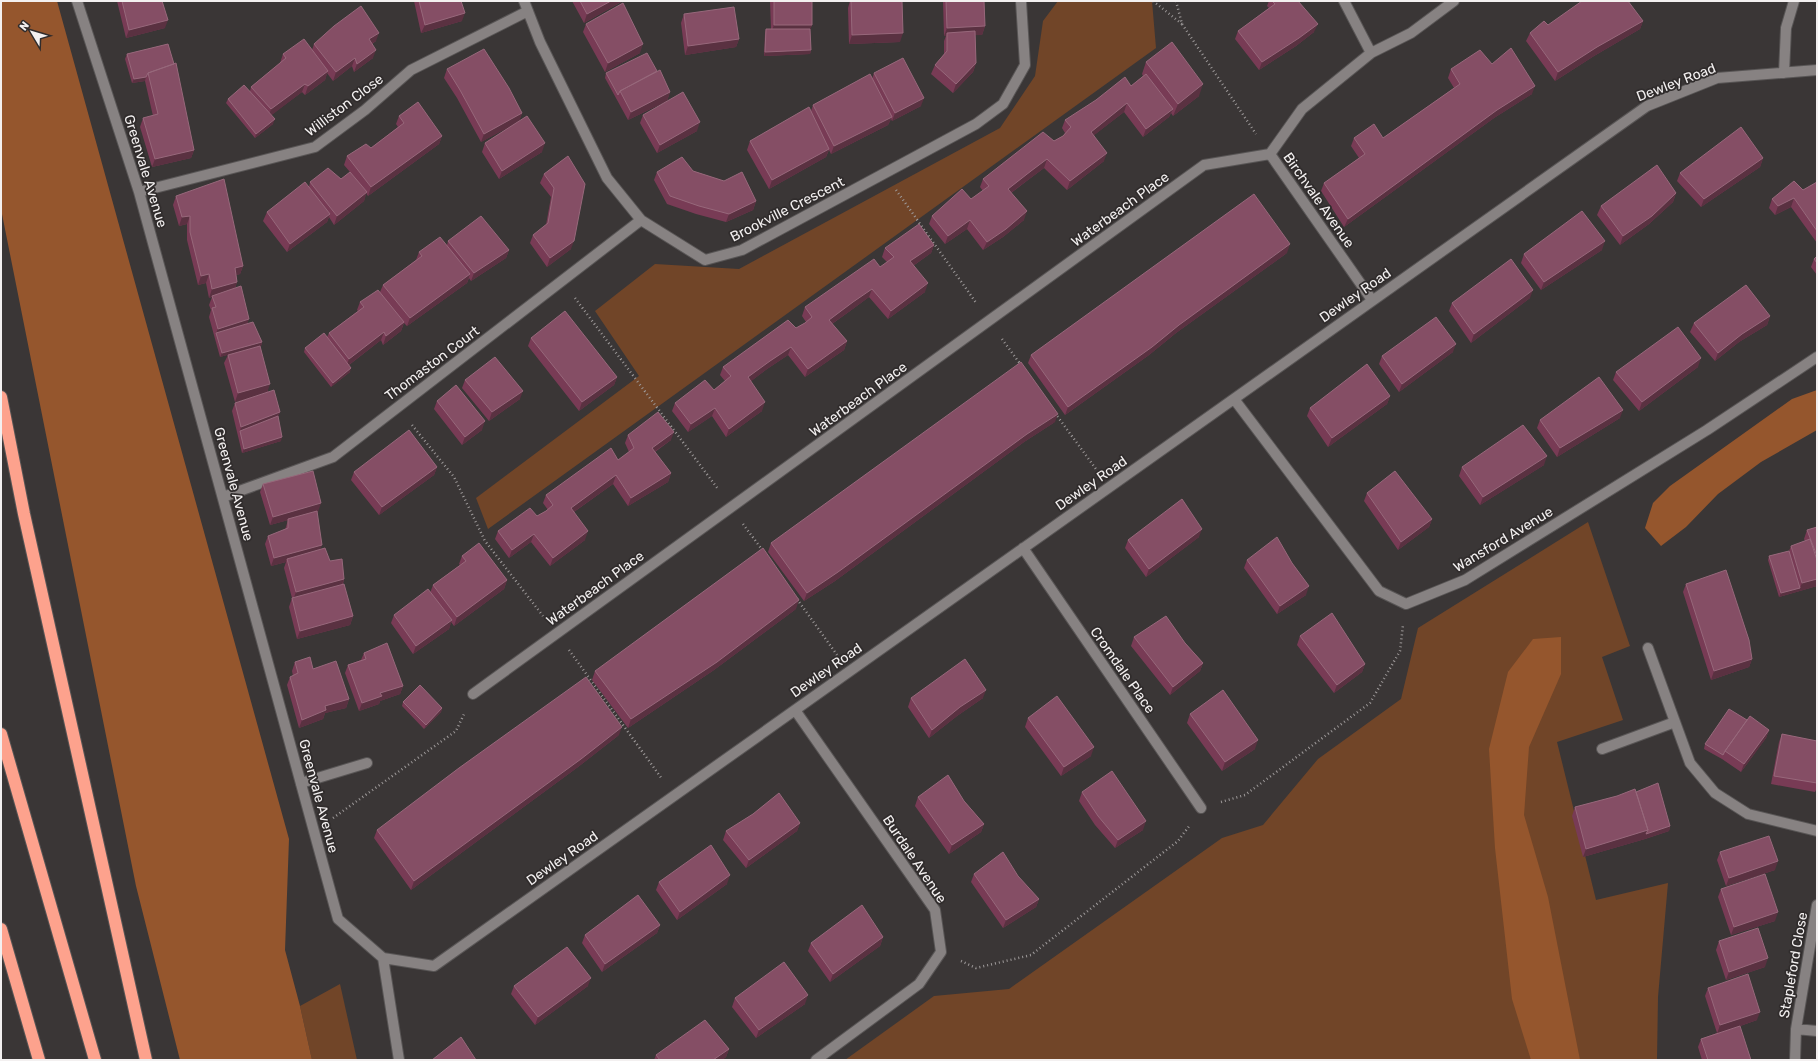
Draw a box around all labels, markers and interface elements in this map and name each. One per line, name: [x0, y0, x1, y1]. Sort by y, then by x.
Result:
north arrow: [12, 12, 52, 52]
text: N: [17, 19, 32, 33]
street label: Dewley Road: [1634, 60, 1718, 105]
street label: Williston Close: [302, 71, 387, 140]
street label: Greenvale Avenue: [120, 113, 171, 230]
street label: Birchvale Avenue: [1279, 149, 1358, 251]
street label: Waterbeach Place: [1068, 168, 1173, 251]
street label: Brookville Crescent: [727, 173, 848, 246]
street label: Dewley Road: [1316, 265, 1394, 326]
street label: Thomaston Court: [382, 322, 483, 404]
street label: Waterbeach Place: [806, 358, 911, 441]
street label: Greenvale Avenue: [210, 425, 257, 543]
street label: Dewley Road: [1052, 453, 1130, 514]
street label: Wansford Avenue: [1450, 503, 1556, 576]
street label: Waterbeach Place: [543, 547, 648, 630]
street label: Cromdale Place: [1087, 624, 1159, 717]
street label: Dewley Road: [787, 640, 865, 701]
street label: Greenvale Avenue: [295, 737, 342, 855]
street label: Burdale Avenue: [879, 812, 950, 907]
street label: Dewley Road: [523, 828, 601, 889]
street label: Stapleford Close: [1776, 911, 1811, 1019]

